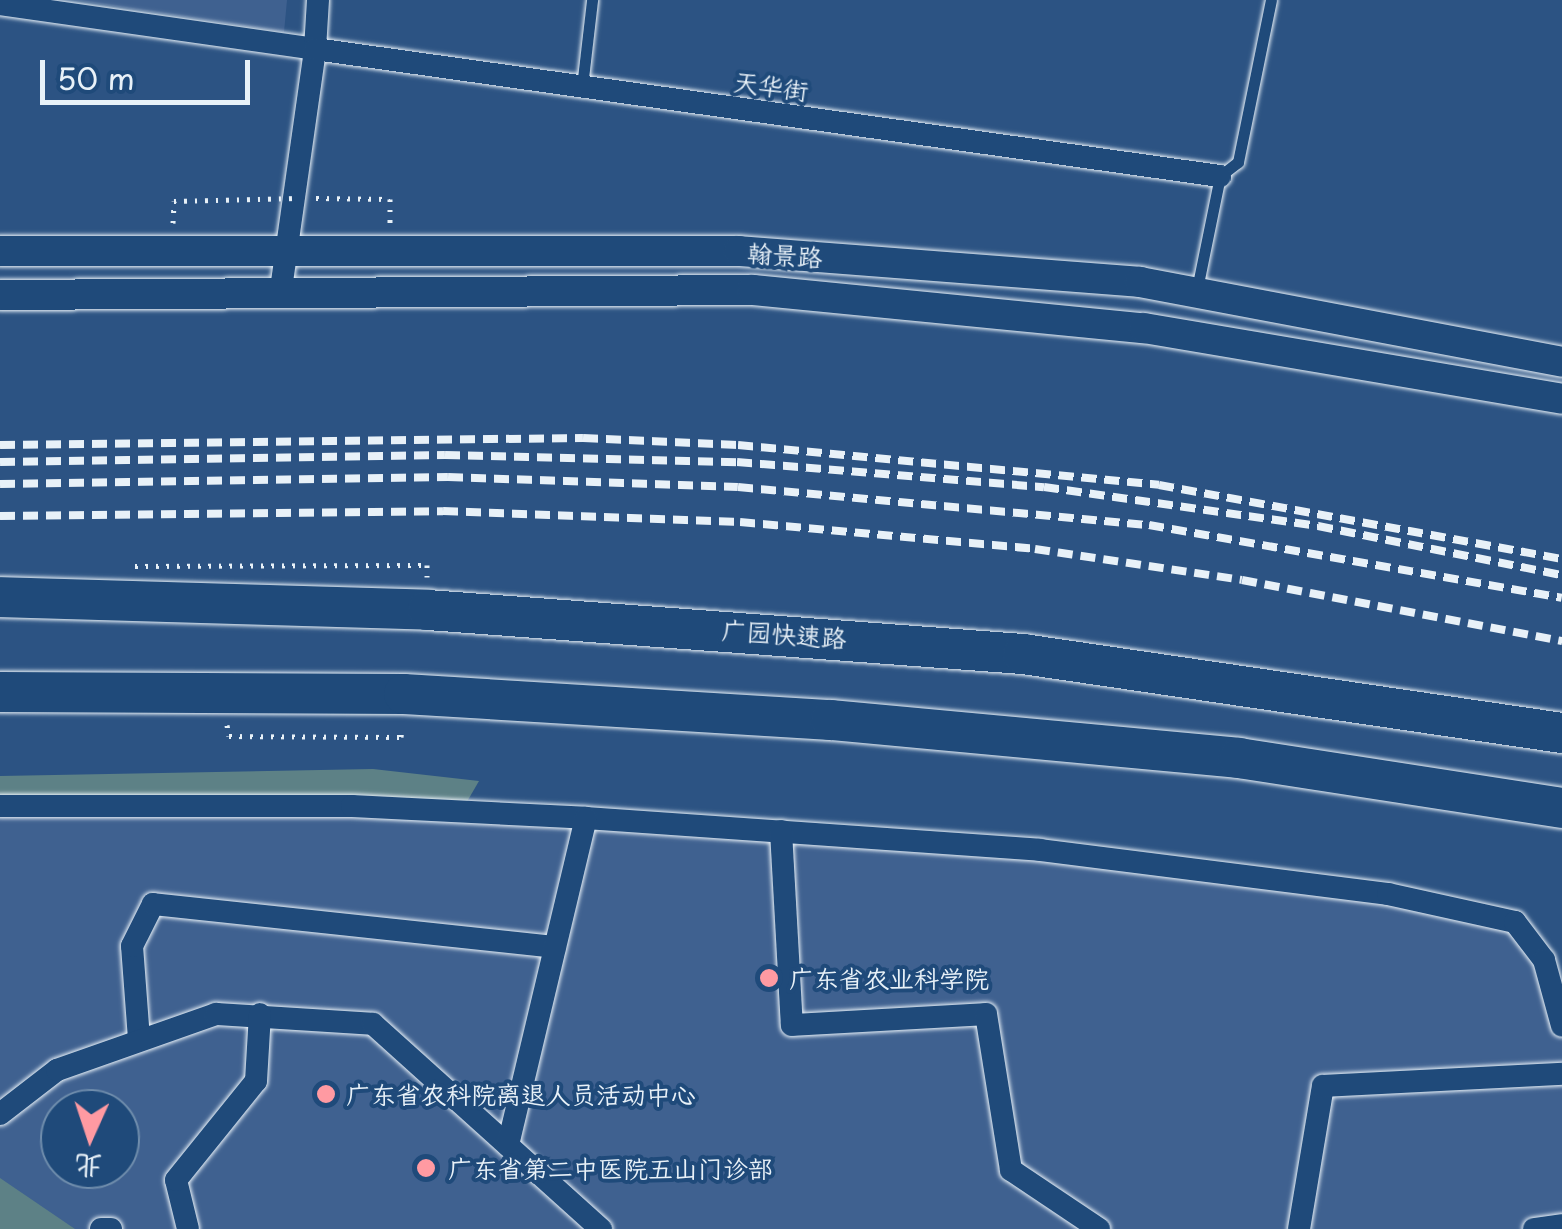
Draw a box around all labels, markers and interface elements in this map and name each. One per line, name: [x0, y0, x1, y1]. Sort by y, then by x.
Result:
scale bar: [45, 40, 255, 102]
text: 50 m: [57, 55, 135, 100]
street label: 天华街: [732, 66, 810, 106]
street label: 翰景路: [747, 237, 823, 273]
street label: 广园快速路: [721, 615, 847, 653]
place label: 广东省农业科学院: [789, 963, 989, 993]
marker: 广东省农业科学院: [758, 967, 780, 989]
place label: 广东省农科院离退人员活动中心: [346, 1079, 696, 1109]
marker: 广东省农科院离退人员活动中心: [315, 1083, 337, 1105]
north arrow: [40, 1089, 140, 1189]
text: 北: [73, 1145, 104, 1190]
place label: 广东省第二中医院五山门诊部: [448, 1153, 773, 1183]
marker: 广东省第二中医院五山门诊部: [413, 1155, 439, 1181]

